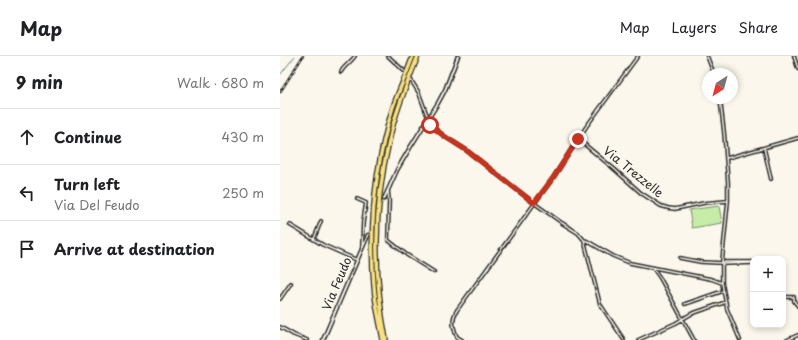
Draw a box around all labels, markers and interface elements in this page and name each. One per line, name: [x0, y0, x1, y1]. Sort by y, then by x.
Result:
text: Map: [20, 14, 62, 42]
text: Map: [620, 17, 650, 38]
text: Layers: [672, 17, 717, 38]
text: Share: [739, 17, 778, 38]
north arrow: [702, 68, 738, 104]
text: 9 min: [16, 69, 63, 95]
text: Walk · 680 m: [177, 73, 264, 92]
route start: [421, 116, 439, 134]
text: Continue: [54, 125, 122, 148]
icon: ahead: [16, 126, 38, 148]
text: 430 m: [222, 127, 264, 146]
route end: [569, 130, 587, 148]
street label: Via Trezzelle: [600, 141, 668, 201]
text: Turn left: [54, 172, 120, 195]
icon: left: [16, 182, 38, 204]
text: 250 m: [222, 183, 264, 202]
text: Via Del Feudo: [54, 195, 140, 214]
text: Arrive at destination: [54, 237, 215, 260]
icon: arrive: [16, 238, 38, 260]
street label: Via Feudo: [317, 254, 356, 313]
map controls: [750, 256, 786, 328]
button: +: [750, 256, 786, 292]
button: −: [750, 292, 786, 328]

